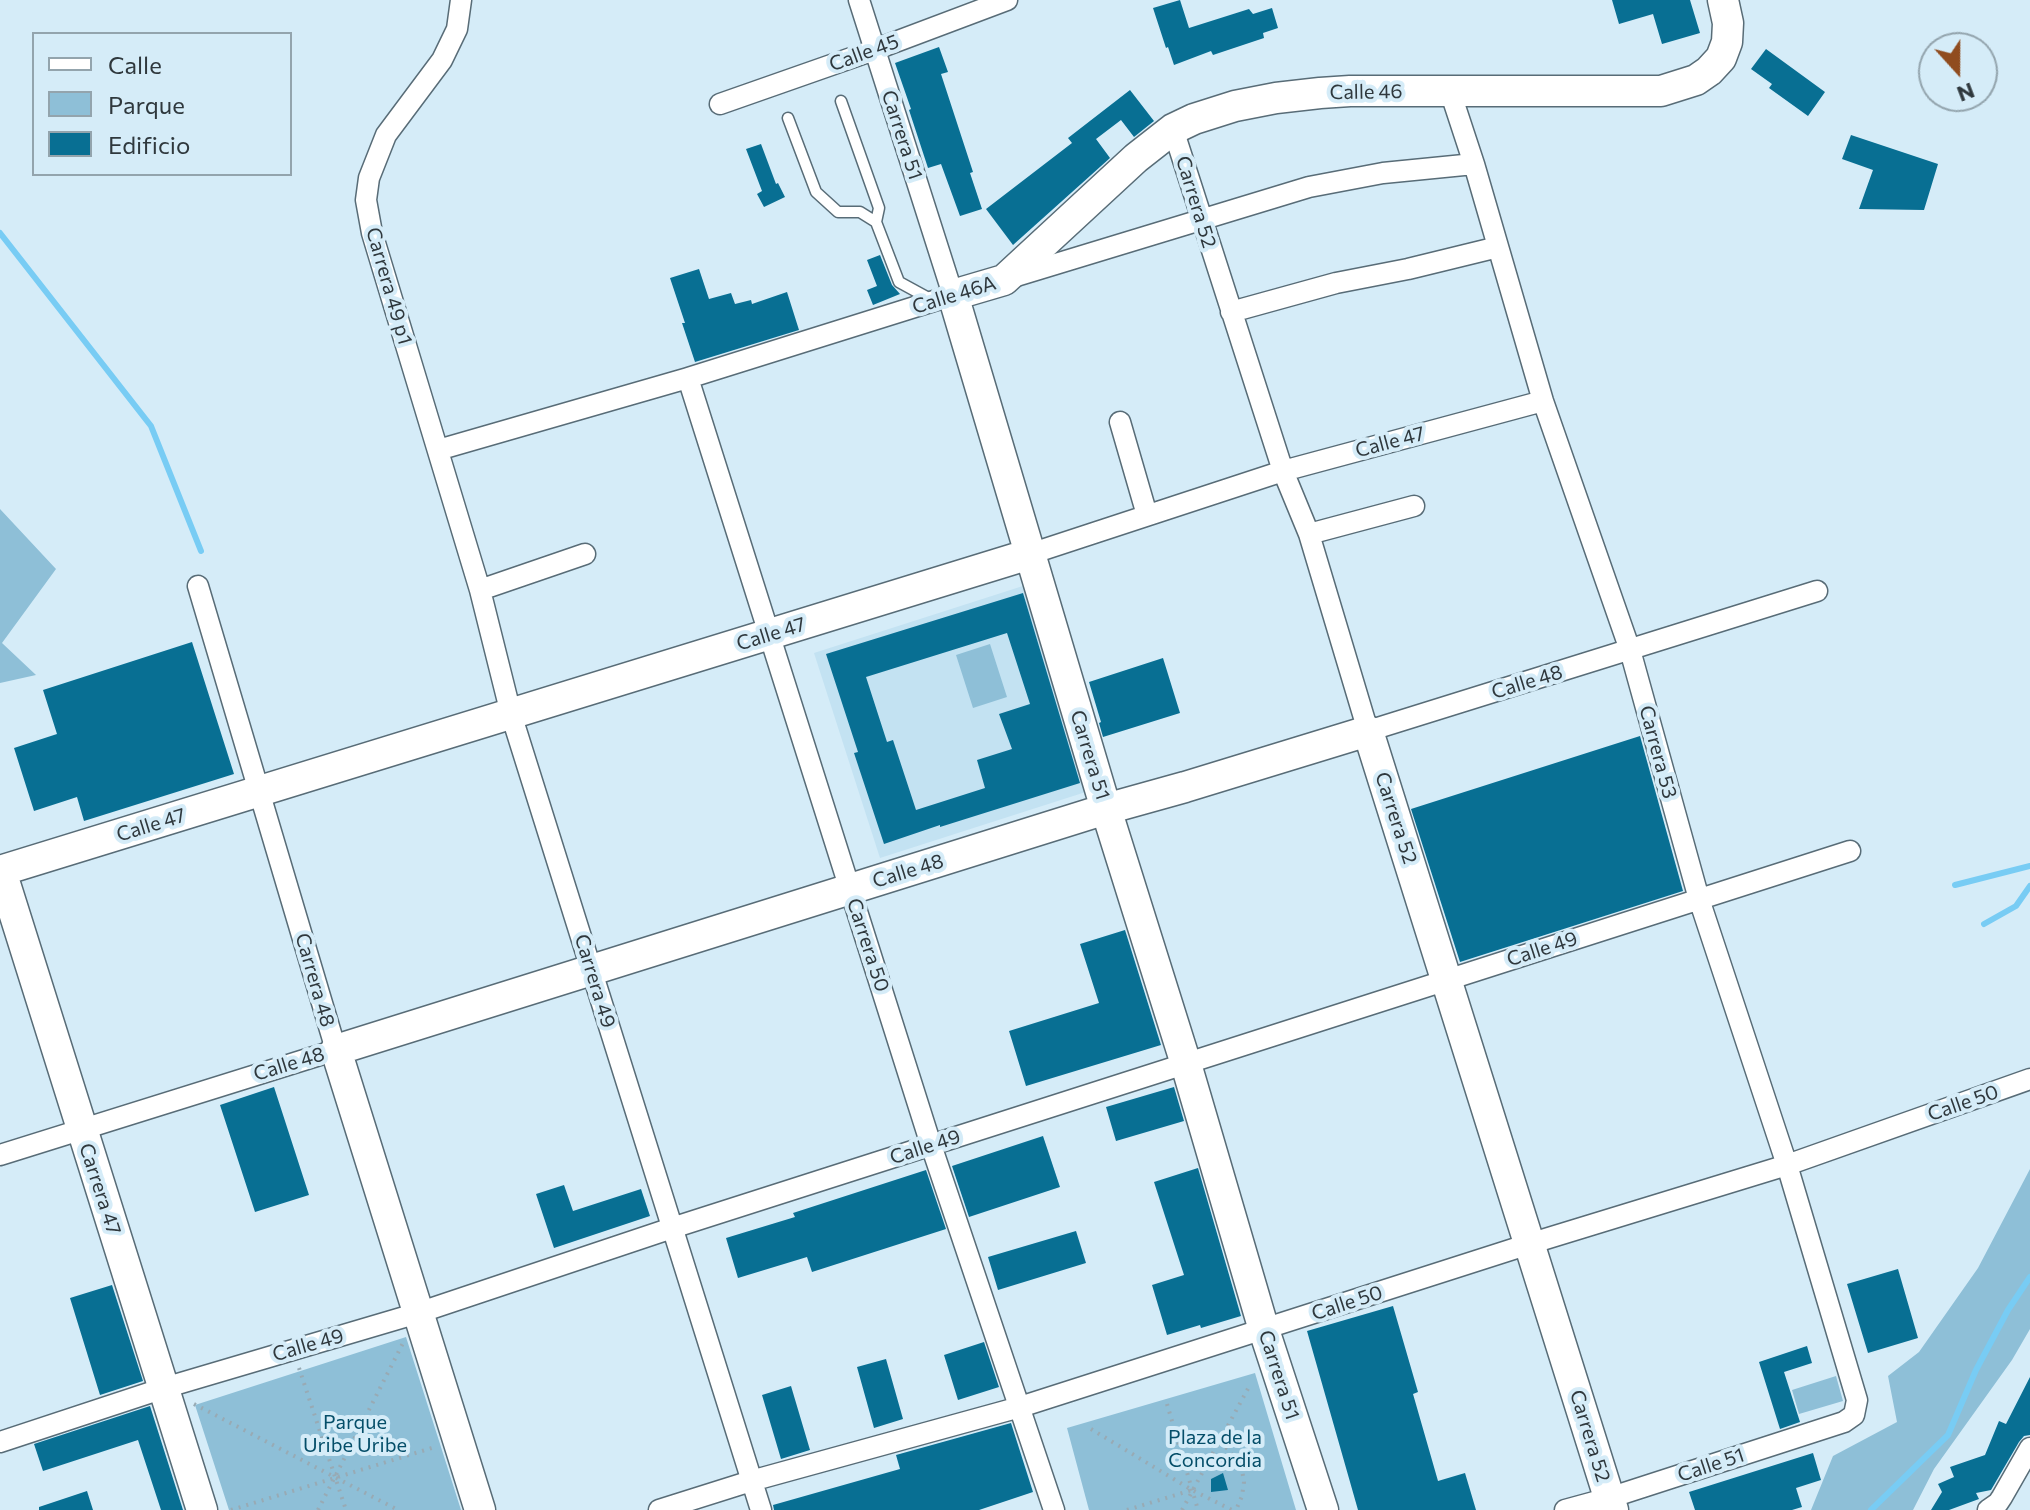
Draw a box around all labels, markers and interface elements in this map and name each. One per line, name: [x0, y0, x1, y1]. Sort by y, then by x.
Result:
street label: Calle 45: [826, 29, 902, 77]
legend: [32, 32, 292, 176]
north arrow: [1918, 32, 1998, 112]
text: Calle: [108, 50, 162, 79]
text: N: [1954, 77, 1979, 109]
street label: Calle 46: [1329, 79, 1403, 105]
street label: Carrera 51: [876, 87, 928, 183]
text: Parque: [108, 90, 185, 119]
text: Edificio: [108, 130, 190, 159]
street label: Carrera 52: [1171, 153, 1221, 251]
street label: Carrera 49 p1: [361, 225, 417, 347]
street label: Calle 46A: [909, 271, 999, 319]
street label: Calle 47: [1353, 421, 1427, 463]
street label: Calle 47: [734, 612, 808, 656]
street label: Calle 48: [1489, 660, 1565, 704]
street label: Carrera 53: [1634, 703, 1682, 801]
street label: Carrera 51: [1065, 707, 1115, 803]
street label: Carrera 52: [1370, 769, 1422, 867]
street label: Calle 47: [114, 803, 188, 847]
street label: Calle 48: [870, 849, 946, 893]
street label: Carrera 50: [842, 895, 894, 995]
street label: Calle 49: [1504, 926, 1580, 972]
street label: Carrera 48: [290, 930, 340, 1030]
street label: Carrera 49: [569, 931, 621, 1031]
street label: Calle 48: [251, 1042, 327, 1086]
street label: Calle 50: [1924, 1080, 2002, 1126]
street label: Calle 49: [887, 1124, 963, 1170]
street label: Carrera 47: [74, 1140, 126, 1238]
street label: Calle 50: [1308, 1280, 1386, 1326]
street label: Calle 49: [270, 1323, 346, 1367]
street label: Carrera 51: [1253, 1327, 1305, 1423]
street label: Carrera 52: [1565, 1387, 1615, 1485]
park label: Parque Uribe Uribe: [303, 1410, 407, 1457]
park label: Plaza de la Concordia: [1168, 1425, 1262, 1472]
street label: Calle 51: [1675, 1443, 1747, 1487]

